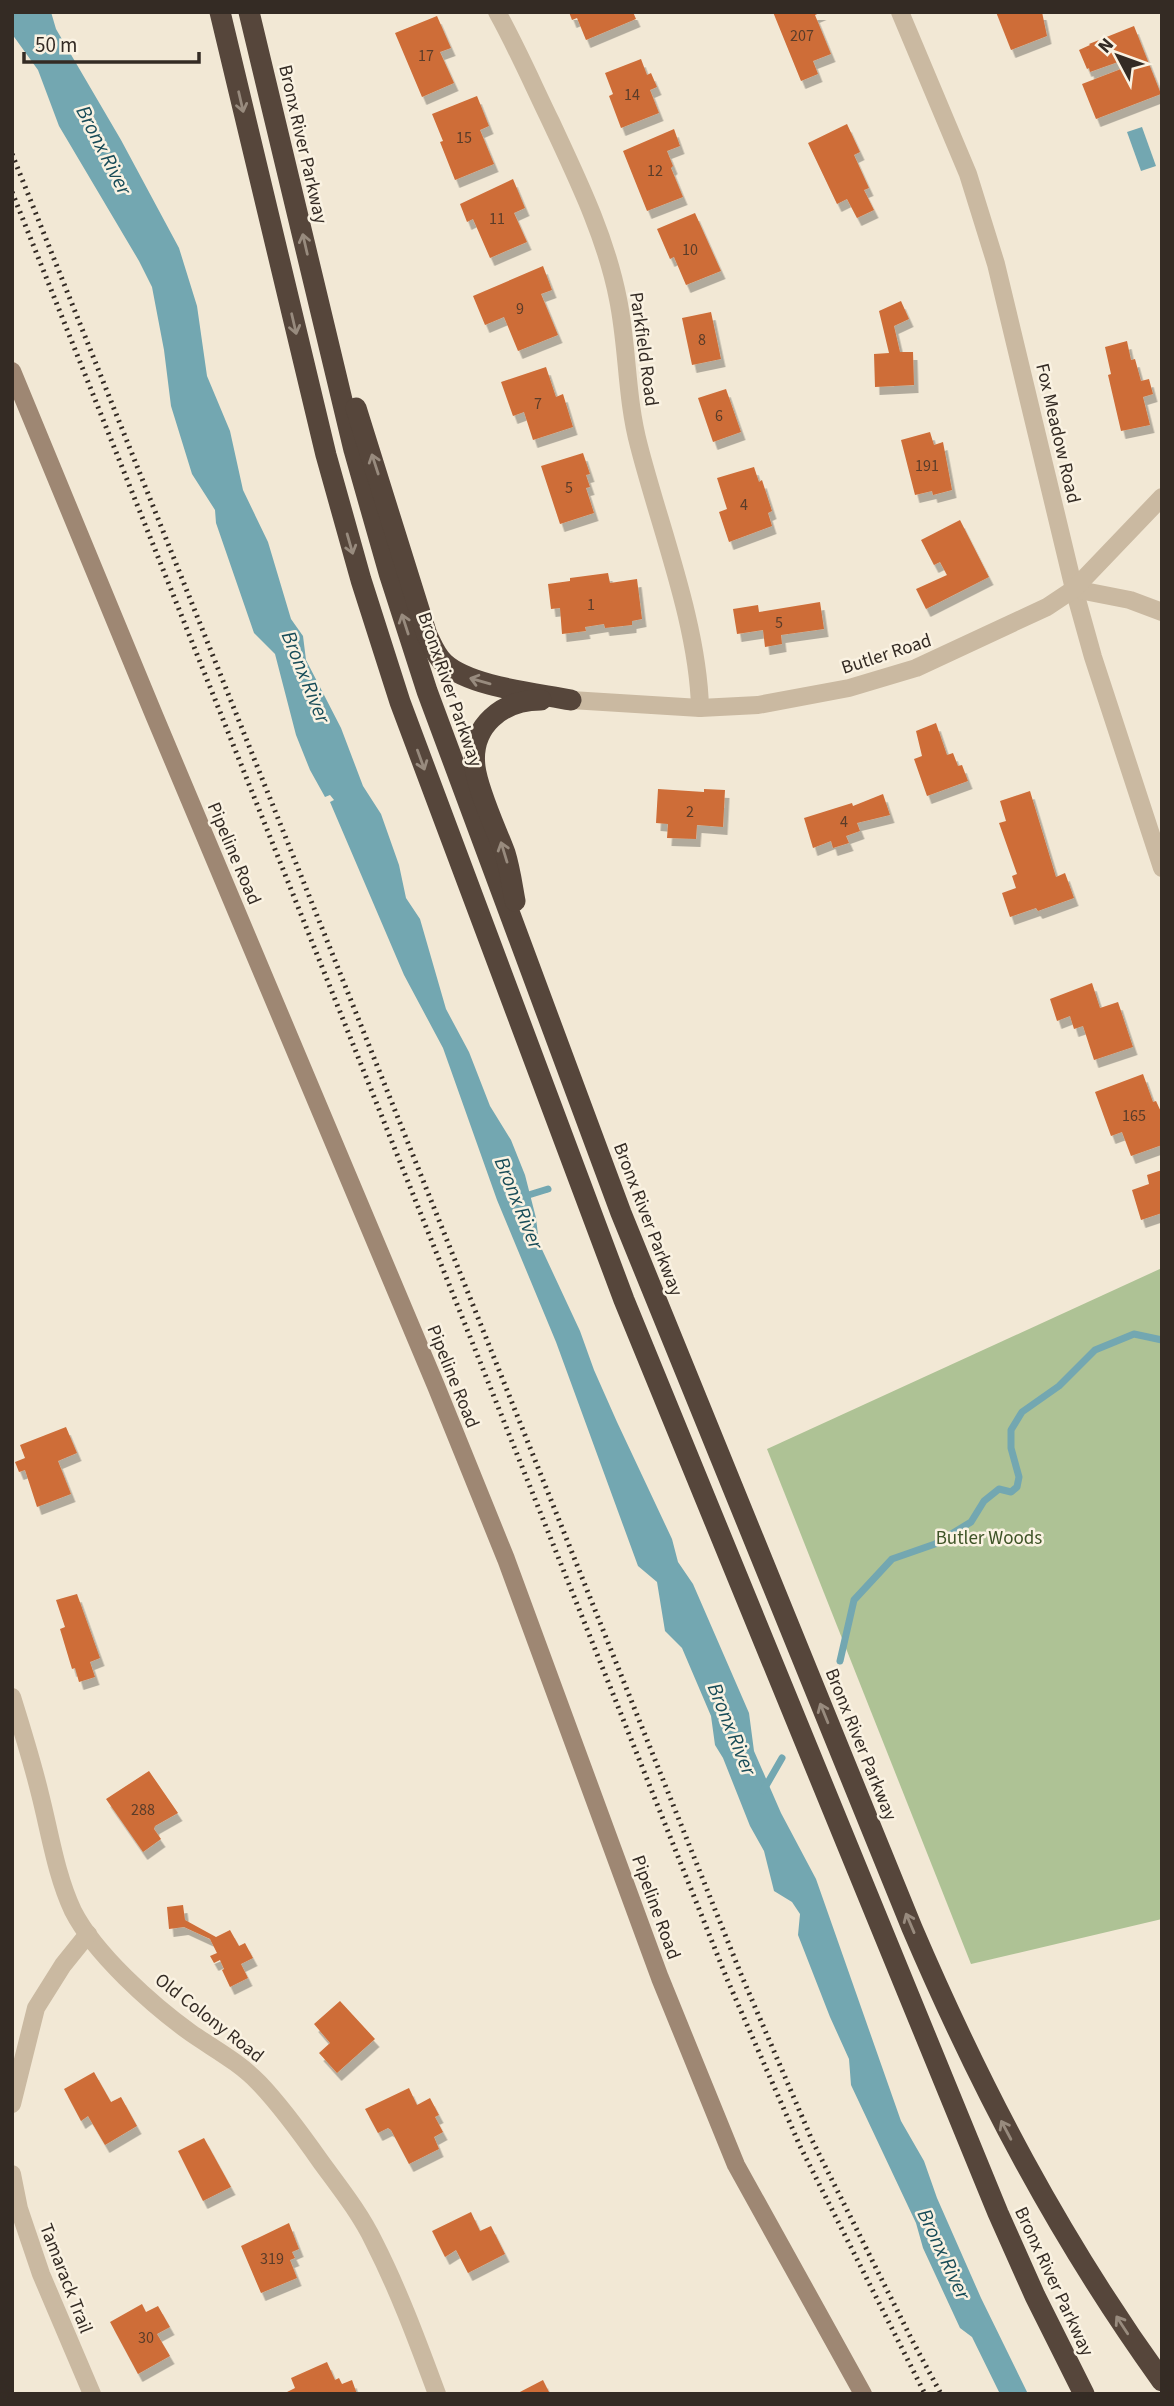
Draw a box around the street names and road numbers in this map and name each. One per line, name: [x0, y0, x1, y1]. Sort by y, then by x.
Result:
street label: Bronx River Parkway: [271, 62, 334, 226]
street label: Parkfield Road: [622, 290, 665, 408]
street label: Fox Meadow Road: [1028, 361, 1087, 506]
street label: Bronx River Parkway: [410, 608, 489, 771]
street label: Butler Road: [838, 627, 935, 682]
street label: Pipeline Road: [200, 798, 267, 909]
street label: Bronx River Parkway: [606, 1139, 689, 1300]
street label: Pipeline Road: [420, 1321, 486, 1432]
street label: Bronx River Parkway: [818, 1664, 904, 1825]
street label: Pipeline Road: [624, 1852, 687, 1963]
street label: Old Colony Road: [149, 1967, 269, 2069]
street label: Bronx River Parkway: [1007, 2202, 1100, 2361]
street label: Tamarack Trail: [32, 2220, 99, 2338]

